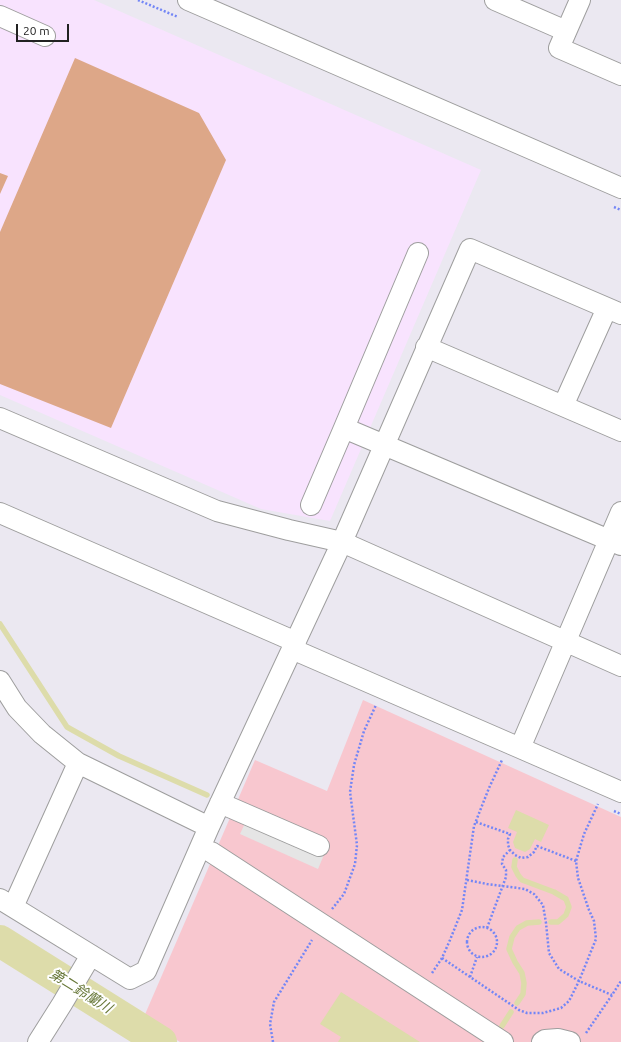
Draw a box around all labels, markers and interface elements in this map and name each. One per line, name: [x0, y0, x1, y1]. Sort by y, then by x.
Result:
scale bar: [18, 16, 71, 42]
text: 20 m: [23, 24, 50, 37]
water label: 第二鈴蘭川: [47, 965, 115, 1017]

